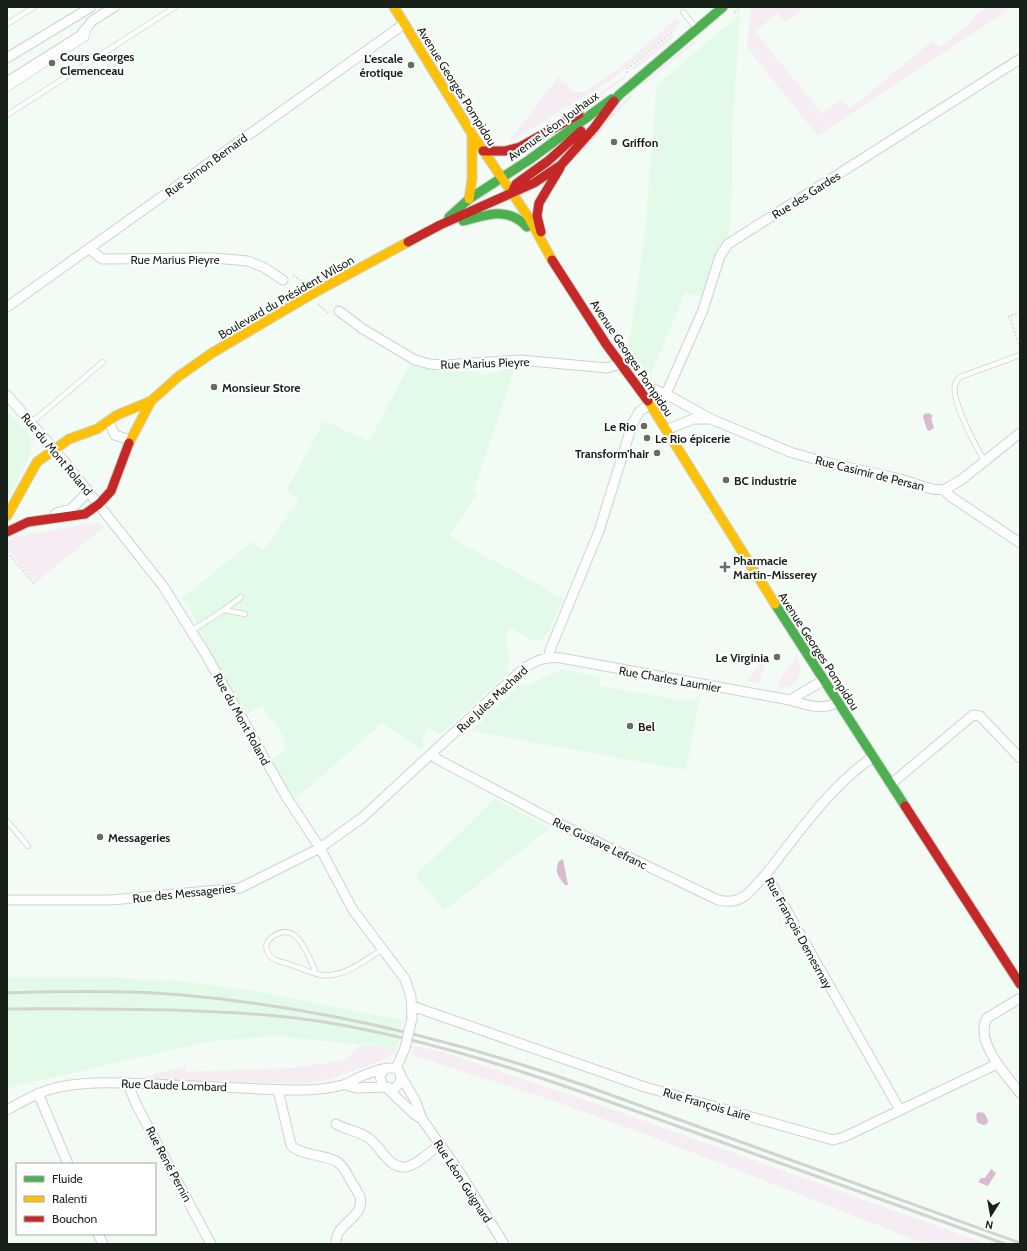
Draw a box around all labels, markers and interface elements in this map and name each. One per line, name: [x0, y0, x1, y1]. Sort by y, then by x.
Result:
street label: Avenue Georges Pompidou: [414, 24, 500, 148]
place label: Cours Georges Clemenceau: [60, 49, 134, 78]
place label: L'escale érotique: [360, 51, 403, 80]
marker: Cours Georges Clemenceau: [47, 58, 57, 68]
marker: L'escale érotique: [406, 60, 416, 70]
street label: Avenue Léon Jouhaux: [505, 88, 602, 164]
street label: Rue Simon Bernard: [162, 130, 250, 200]
place label: Griffon: [622, 135, 658, 150]
marker: Griffon: [609, 137, 619, 147]
street label: Rue des Gardes: [769, 168, 843, 222]
street label: Rue Marius Pieyre: [130, 252, 220, 267]
street label: Boulevard du Président Wilson: [215, 252, 357, 342]
street label: Avenue Georges Pompidou: [587, 297, 677, 419]
street label: Rue Marius Pieyre: [440, 354, 530, 372]
place label: Monsieur Store: [222, 380, 301, 395]
marker: Monsieur Store: [209, 382, 219, 392]
street label: Rue du Mont Roland: [18, 410, 96, 498]
place label: Le Rio: [604, 419, 636, 434]
marker: Le Rio: [639, 421, 649, 431]
place label: Le Rio épicerie: [655, 431, 730, 446]
marker: Le Rio épicerie: [642, 433, 652, 443]
place label: Transform'hair: [575, 446, 649, 461]
marker: Transform'hair: [652, 448, 662, 458]
street label: Rue Casimir de Persan: [814, 452, 926, 494]
place label: BC industrie: [734, 473, 797, 488]
marker: BC industrie: [721, 475, 731, 485]
place label: Pharmacie Martin-Misserey: [733, 553, 818, 582]
marker: Pharmacie Martin-Misserey: [720, 562, 730, 572]
street label: Avenue Georges Pompidou: [775, 589, 863, 713]
place label: Le Virginia: [715, 650, 769, 665]
marker: Le Virginia: [772, 652, 782, 662]
street label: Rue Jules Machard: [453, 662, 531, 736]
street label: Rue Charles Laumier: [618, 663, 722, 695]
street label: Rue du Mont Roland: [210, 670, 274, 768]
place label: Bel: [638, 719, 655, 734]
marker: Bel: [625, 721, 635, 731]
street label: Rue Gustave Lefranc: [550, 814, 650, 873]
place label: Messageries: [108, 830, 170, 845]
marker: Messageries: [95, 832, 105, 842]
street label: Rue François Demesmay: [762, 875, 836, 991]
street label: Rue des Messageries: [132, 880, 236, 906]
street label: Rue Claude Lombard: [121, 1076, 227, 1094]
street label: Rue François Laire: [661, 1084, 753, 1124]
street label: Rue René Pernin: [143, 1124, 195, 1205]
street label: Rue Léon Guignard: [431, 1137, 495, 1225]
legend: [16, 1163, 156, 1235]
text: Fluide: [52, 1171, 83, 1186]
text: Ralenti: [52, 1191, 87, 1206]
north arrow: [971, 1195, 1011, 1235]
text: Bouchon: [52, 1211, 98, 1226]
text: N: [984, 1217, 994, 1232]

